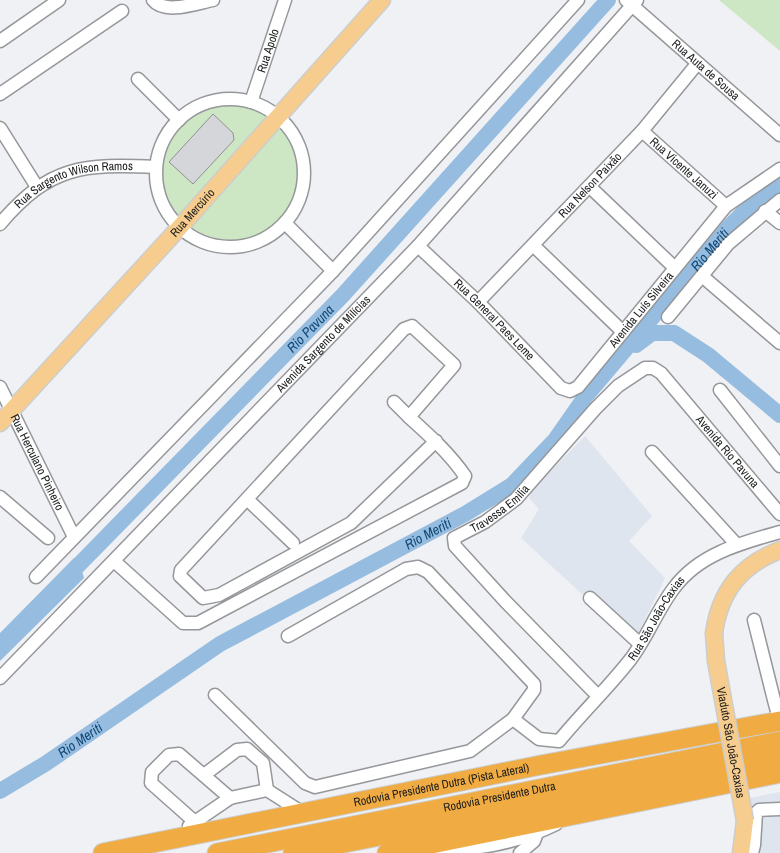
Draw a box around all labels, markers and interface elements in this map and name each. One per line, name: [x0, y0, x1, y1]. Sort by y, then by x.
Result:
street label: Rua Apolo: [253, 27, 283, 75]
street label: Rua Auta de Sousa: [668, 36, 743, 104]
street label: Rua Vicente Januzi: [646, 134, 721, 203]
street label: Rua Nelson Paixão: [555, 149, 625, 221]
street label: Rua Sargento Wilson Ramos: [11, 158, 133, 212]
street label: Rua Mercúrio: [167, 185, 218, 240]
water label: Rio Meriti: [687, 224, 733, 275]
street label: Avenida Luís Silveira: [605, 268, 677, 352]
street label: Rua General Paes Leme: [450, 275, 538, 364]
street label: Avenida Sargento de Milícias: [272, 292, 374, 397]
water label: Rio Pavuna: [283, 301, 338, 356]
street label: Rua Herculano Pinheiro: [7, 411, 68, 513]
street label: Avenida Rio Pavuna: [692, 411, 763, 492]
street label: Travessa Emilia: [467, 481, 533, 536]
water label: Rio Meriti: [401, 514, 455, 553]
street label: Rua São João-Caxias: [624, 572, 688, 664]
street label: Viaduto São João-Caxias: [713, 686, 749, 799]
water label: Rio Meriti: [54, 718, 107, 762]
street label: Rodovia Presidente Dutra (Pista Lateral): [352, 761, 530, 809]
street label: Rodovia Presidente Dutra: [441, 779, 555, 815]

